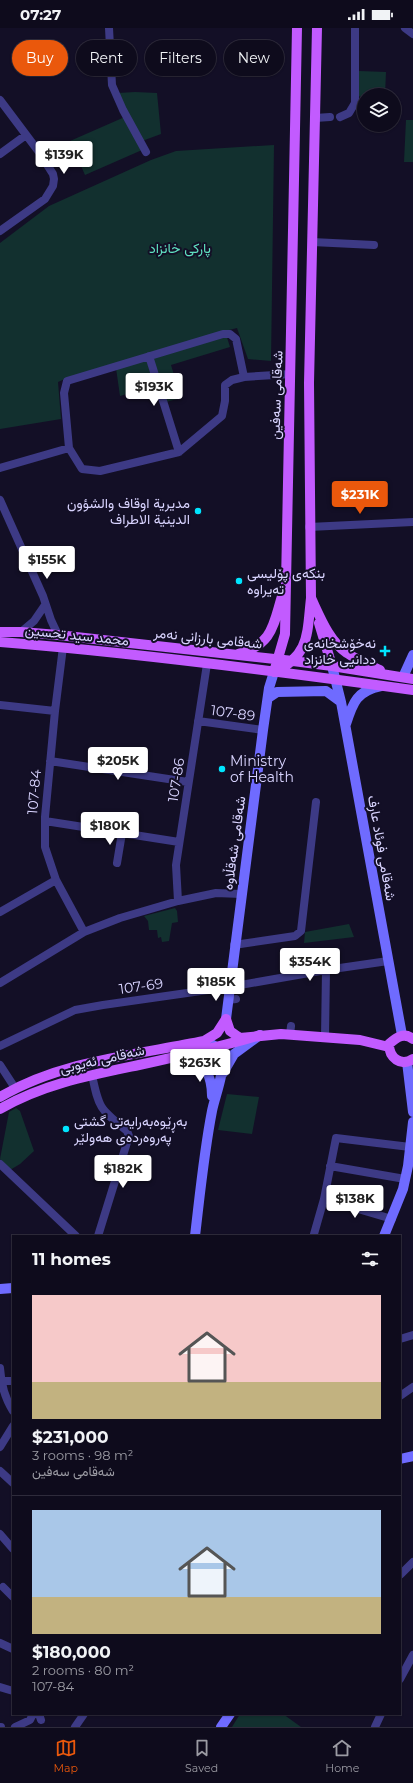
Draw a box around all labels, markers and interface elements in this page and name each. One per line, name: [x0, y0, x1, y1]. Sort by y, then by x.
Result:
text: 07:27: [20, 5, 61, 24]
chip: Buy: [12, 40, 68, 76]
chip: Rent: [76, 40, 137, 76]
chip: Filters: [145, 40, 216, 76]
chip: New: [224, 40, 284, 76]
map controls: [357, 88, 401, 132]
button: layers: [357, 88, 401, 132]
pin: $139K: [36, 141, 92, 175]
text: $139K: [45, 146, 83, 162]
park label: پارکی خانزاد: [149, 239, 211, 258]
street label: شەقامی سەفین: [265, 350, 287, 440]
pin: $193K: [126, 373, 182, 407]
text: $193K: [135, 378, 173, 394]
pin: $231K: [332, 481, 388, 515]
text: $231K: [341, 486, 379, 502]
place label: مديرية اوقاف والشؤون الدينية الاطراف: [67, 494, 190, 528]
marker: مديرية اوقاف والشؤون الدينية الاطراف: [193, 506, 203, 516]
pin: $155K: [19, 546, 75, 580]
text: $155K: [28, 551, 66, 567]
place label: بنکەی پۆلیسی تەیراوە: [247, 564, 325, 598]
marker: بنکەی پۆلیسی تەیراوە: [234, 576, 244, 586]
street label: محمد سید تحسین: [24, 621, 130, 649]
street label: شەقامی بارزانی نەمر: [152, 623, 263, 653]
place label: نەخۆشخانەی ددانیی خانزاد: [304, 634, 376, 668]
marker: نەخۆشخانەی ددانیی خانزاد: [379, 645, 391, 657]
street label: 107-89: [210, 701, 256, 725]
pin: $205K: [90, 747, 146, 781]
text: $205K: [97, 752, 139, 768]
place label: Ministry of Health: [230, 752, 294, 786]
street label: 107-86: [164, 756, 188, 803]
marker: Ministry of Health: [217, 764, 227, 774]
street label: 107-84: [23, 768, 45, 815]
street label: شەقامی فوئاد عارف: [364, 794, 400, 902]
street label: شەقامی شەقڵاوە: [218, 795, 250, 891]
pin: $180K: [82, 812, 138, 846]
text: $180K: [90, 817, 130, 833]
pin: $354K: [282, 948, 338, 982]
text: $354K: [289, 953, 331, 969]
pin: $185K: [188, 968, 244, 1002]
text: $185K: [196, 973, 236, 989]
street label: 107-69: [118, 974, 164, 998]
street label: شەقامی ئەیوبی: [58, 1041, 146, 1077]
pin: $263K: [172, 1049, 228, 1083]
text: $263K: [179, 1054, 221, 1070]
place label: بەڕێوەبەرایەتی گشتی پەروەردەی هەولێر: [73, 1112, 187, 1147]
marker: بەڕێوەبەرایەتی گشتی پەروەردەی هەولێر: [61, 1124, 71, 1134]
pin: $182K: [95, 1155, 151, 1189]
text: $182K: [103, 1160, 143, 1176]
pin: $138K: [327, 1185, 383, 1219]
text: $138K: [335, 1190, 375, 1206]
icon: filters: [359, 1248, 381, 1270]
text: 11 homes: [32, 1249, 111, 1269]
icon: home: [171, 1321, 243, 1393]
text: $231,000: [32, 1427, 108, 1447]
text: 3 rooms · 98 m²: [32, 1447, 133, 1463]
text: شەقامی سەفین: [32, 1463, 115, 1479]
icon: home: [171, 1536, 243, 1608]
text: $180,000: [32, 1642, 111, 1662]
text: 2 rooms · 80 m²: [32, 1662, 134, 1678]
text: 107-84: [32, 1678, 74, 1694]
tab: Map: [54, 1737, 78, 1775]
tab: Saved: [185, 1737, 218, 1775]
tab: Home: [325, 1737, 359, 1775]

